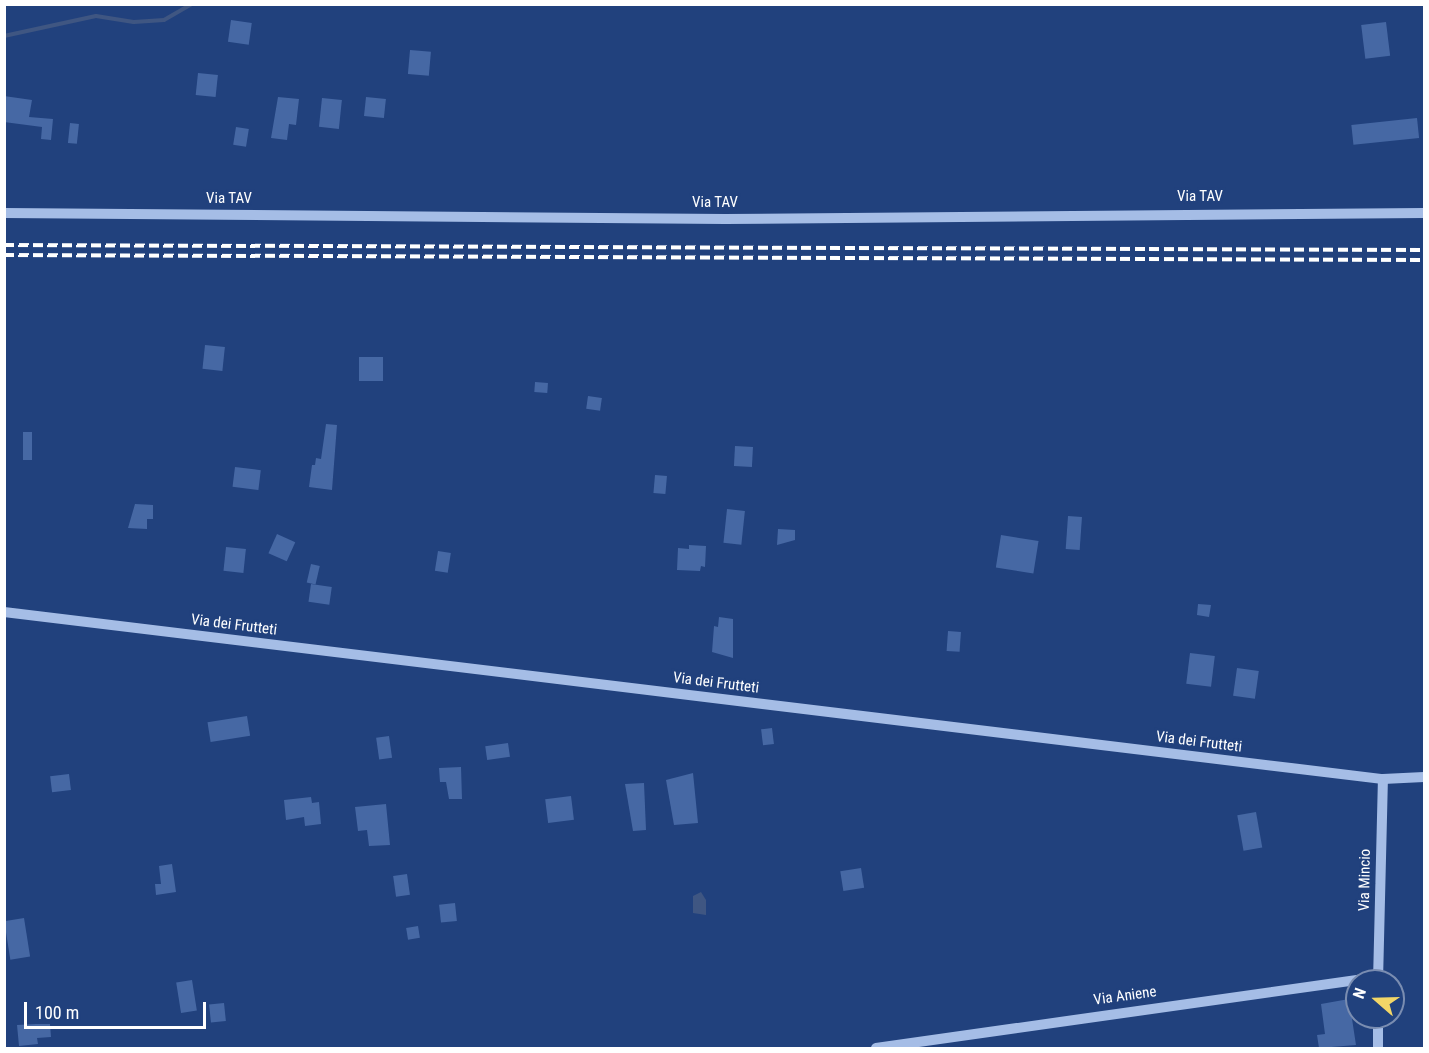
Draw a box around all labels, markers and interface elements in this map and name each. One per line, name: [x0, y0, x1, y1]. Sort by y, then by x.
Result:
street label: Via TAV: [1177, 188, 1223, 206]
street label: Via TAV: [206, 190, 252, 208]
street label: Via TAV: [692, 194, 738, 212]
street label: Via dei Frutteti: [190, 611, 278, 639]
street label: Via dei Frutteti: [672, 669, 760, 697]
street label: Via dei Frutteti: [1155, 728, 1243, 756]
street label: Via Mincio: [1355, 849, 1375, 911]
north arrow: [1345, 969, 1405, 1029]
street label: Via Aniene: [1092, 983, 1158, 1009]
text: N: [1349, 986, 1370, 1001]
scale bar: [27, 990, 208, 1028]
text: 100 m: [35, 1002, 79, 1023]

